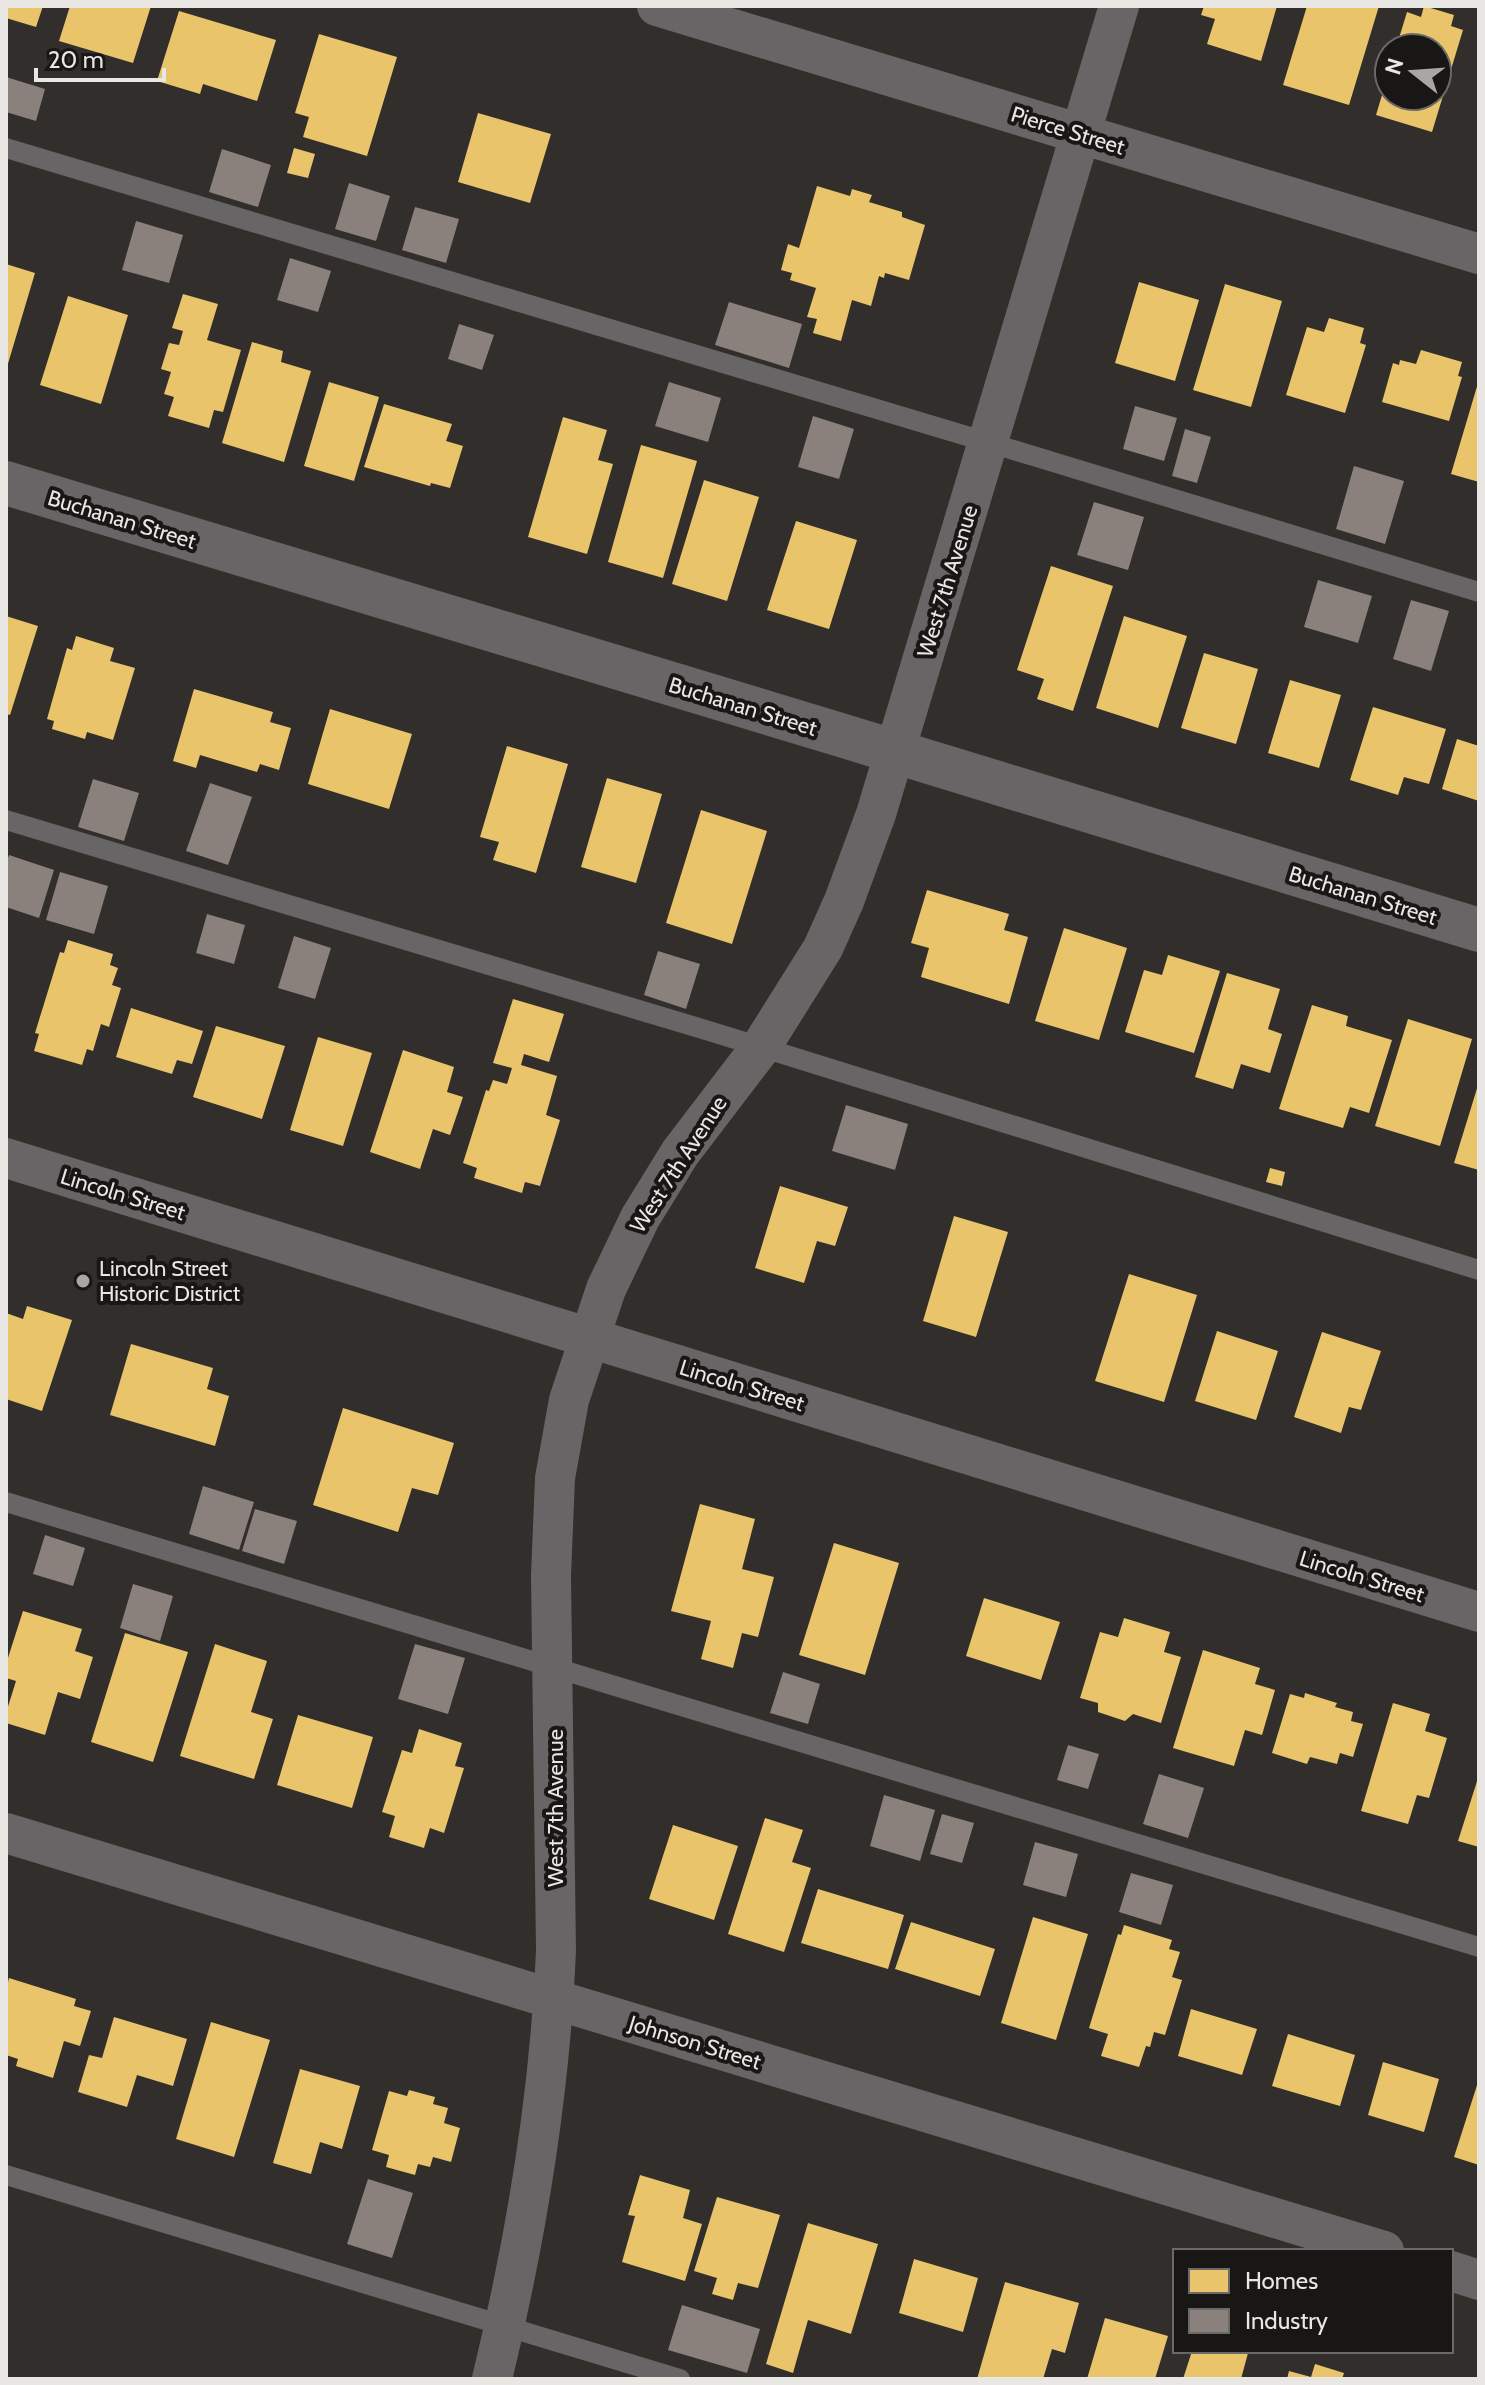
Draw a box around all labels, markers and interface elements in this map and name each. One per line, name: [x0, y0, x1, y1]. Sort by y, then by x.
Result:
scale bar: [36, 32, 164, 82]
north arrow: [1373, 32, 1453, 112]
text: 20 m: [48, 45, 104, 74]
text: N: [1379, 55, 1410, 78]
street label: Pierce Street: [1008, 100, 1129, 161]
street label: Buchanan Street: [44, 484, 200, 555]
street label: West 7th Avenue: [911, 502, 983, 661]
street label: Buchanan Street: [665, 671, 821, 742]
street label: Buchanan Street: [1285, 860, 1441, 931]
street label: West 7th Avenue: [624, 1091, 733, 1238]
street label: Lincoln Street: [57, 1163, 189, 1226]
place label: Lincoln Street Historic District: [99, 1255, 241, 1307]
marker: Lincoln Street Historic District: [74, 1272, 92, 1290]
street label: Lincoln Street: [676, 1354, 808, 1417]
street label: Lincoln Street: [1296, 1545, 1428, 1608]
street label: West 7th Avenue: [542, 1729, 569, 1887]
street label: Johnson Street: [625, 2009, 765, 2076]
legend: [1173, 2249, 1453, 2353]
text: Homes: [1245, 2266, 1318, 2295]
text: Industry: [1245, 2306, 1328, 2335]

